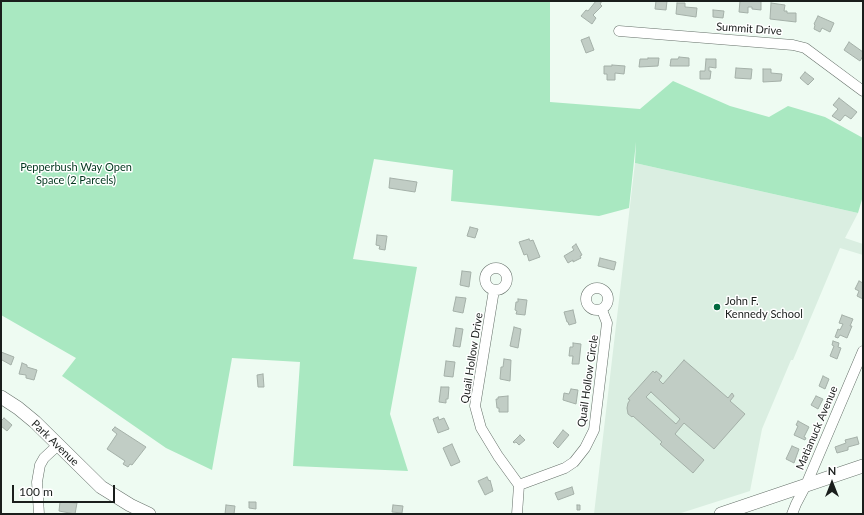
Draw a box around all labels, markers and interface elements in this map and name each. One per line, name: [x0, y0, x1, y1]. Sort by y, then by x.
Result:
street label: Summit Drive: [716, 20, 782, 38]
park label: Pepperbush Way Open Space (2 Parcels): [20, 160, 132, 186]
place label: John F. Kennedy School: [725, 294, 803, 320]
marker: John F. Kennedy School: [712, 302, 722, 312]
street label: Quail Hollow Drive: [458, 312, 486, 404]
street label: Quail Hollow Circle: [575, 334, 601, 428]
street label: Matianuck Avenue: [793, 384, 841, 472]
street label: Park Avenue: [29, 417, 81, 469]
north arrow: [812, 463, 852, 503]
text: N: [828, 464, 836, 477]
scale bar: [14, 477, 117, 503]
text: 100 m: [19, 484, 53, 499]

